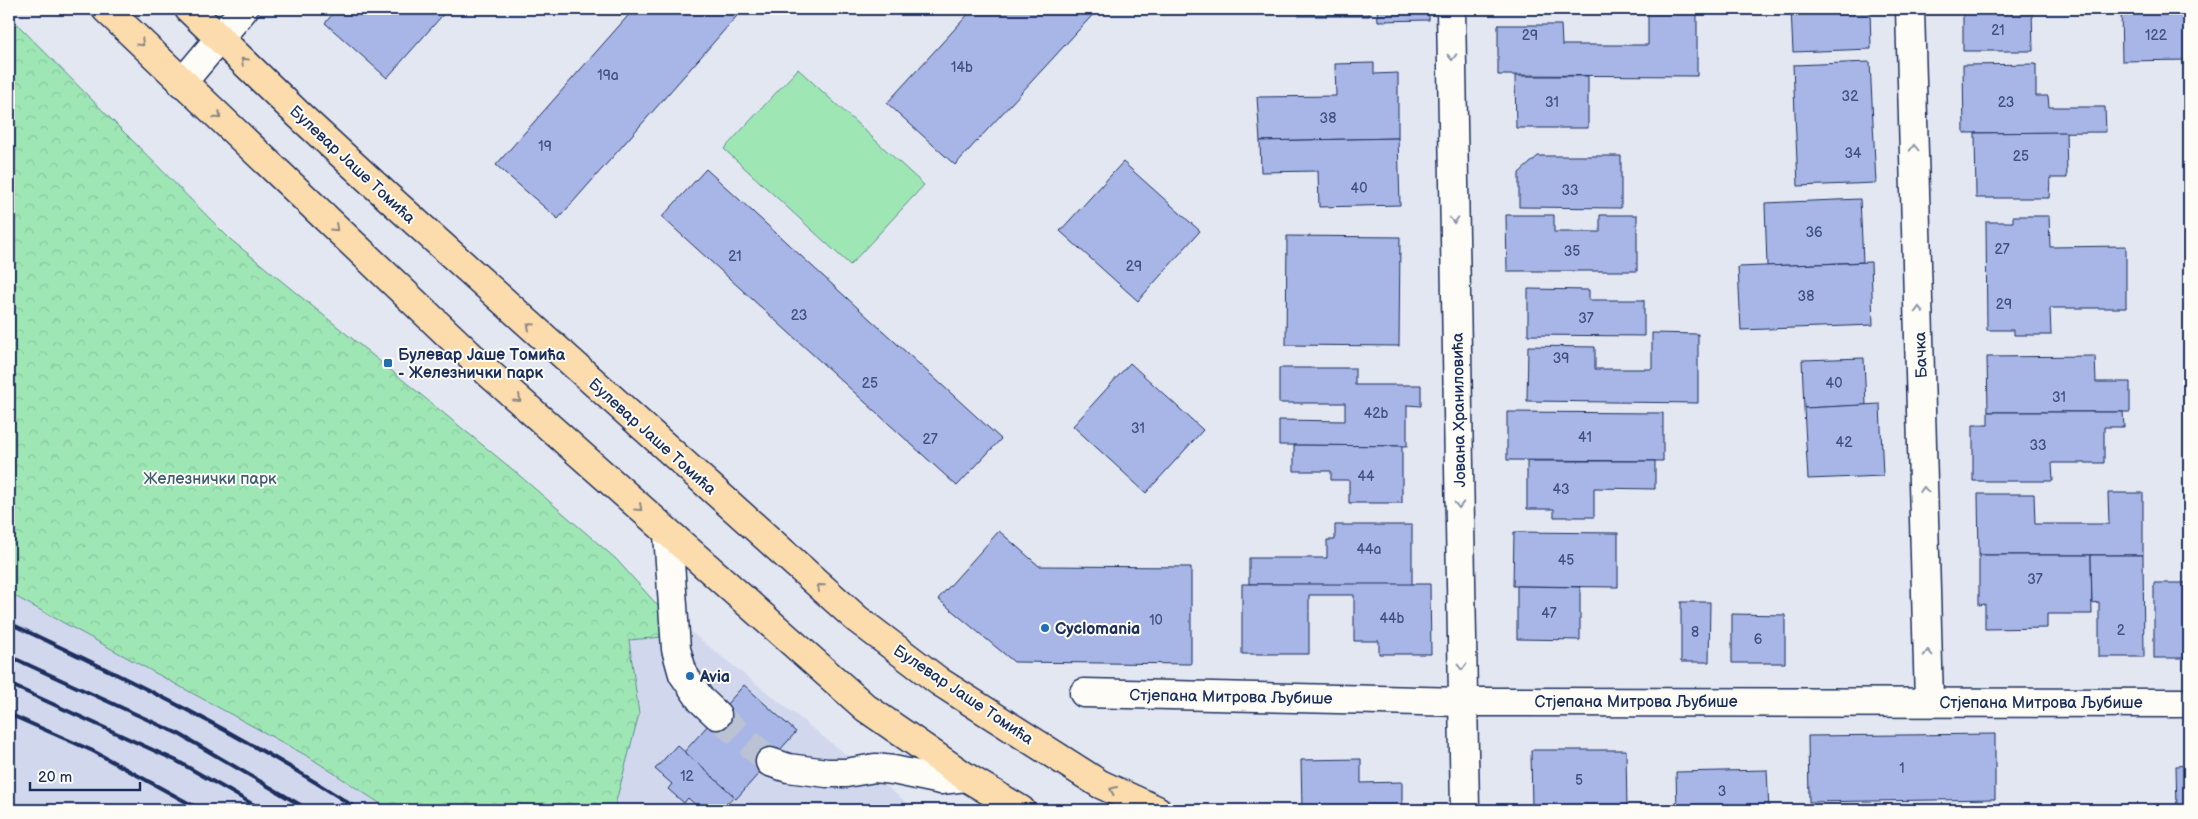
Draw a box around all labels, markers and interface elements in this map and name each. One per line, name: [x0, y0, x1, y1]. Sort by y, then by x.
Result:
house number: 21: [1991, 22, 2005, 39]
house number: 29: [1522, 27, 1538, 44]
house number: 122: [2145, 27, 2168, 44]
one-way arrow: [135, 37, 144, 46]
one-way arrow: [1447, 54, 1457, 62]
one-way arrow: [240, 58, 249, 67]
house number: 14b: [951, 59, 973, 76]
house number: 19a: [597, 67, 619, 84]
house number: 32: [1842, 88, 1859, 105]
house number: 31: [1545, 94, 1559, 111]
house number: 23: [1998, 94, 2014, 111]
street label: Булевар Јаше Томића: [285, 102, 419, 229]
house number: 38: [1320, 110, 1336, 127]
one-way arrow: [212, 111, 221, 120]
house number: 19: [538, 138, 552, 155]
one-way arrow: [1909, 144, 1919, 152]
house number: 34: [1844, 145, 1862, 162]
house number: 25: [2013, 148, 2029, 165]
house number: 40: [1351, 180, 1367, 197]
house number: 33: [1561, 182, 1579, 199]
one-way arrow: [1449, 216, 1460, 224]
one-way arrow: [330, 222, 339, 231]
house number: 36: [1805, 224, 1823, 241]
house number: 27: [1994, 241, 2010, 258]
house number: 35: [1564, 243, 1580, 260]
house number: 21: [728, 248, 742, 265]
house number: 29: [1126, 258, 1142, 275]
house number: 38: [1798, 288, 1814, 305]
house number: 29: [1996, 296, 2012, 313]
one-way arrow: [1913, 306, 1924, 314]
house number: 23: [791, 307, 807, 324]
house number: 37: [1578, 310, 1594, 327]
one-way arrow: [527, 322, 536, 331]
street label: Бачка: [1911, 331, 1932, 379]
street label: Јована Храниловића: [1449, 332, 1470, 488]
place label: Булевар Јаше Томића - Железнички парк: [398, 346, 566, 383]
house number: 39: [1553, 350, 1569, 367]
marker: Булевар Јаше Томића - Железнички парк: [382, 357, 394, 369]
street label: Булевар Јаше Томића: [584, 375, 720, 500]
house number: 25: [862, 375, 878, 392]
house number: 40: [1826, 375, 1842, 392]
house number: 31: [2052, 389, 2066, 406]
one-way arrow: [512, 393, 521, 402]
house number: 42b: [1364, 405, 1388, 422]
house number: 31: [1131, 420, 1145, 437]
house number: 41: [1578, 429, 1592, 446]
house number: 27: [922, 431, 938, 448]
house number: 42: [1836, 434, 1853, 451]
house number: 33: [2029, 437, 2047, 454]
house number: 44: [1357, 468, 1375, 485]
park label: Железнички парк: [144, 470, 277, 489]
house number: 43: [1552, 481, 1570, 498]
one-way arrow: [1918, 486, 1929, 494]
one-way arrow: [633, 502, 642, 511]
one-way arrow: [1454, 502, 1464, 509]
house number: 44a: [1356, 541, 1382, 558]
house number: 45: [1558, 552, 1574, 569]
house number: 37: [2027, 571, 2043, 588]
one-way arrow: [816, 584, 825, 593]
house number: 47: [1541, 605, 1557, 622]
house number: 44b: [1380, 610, 1405, 627]
house number: 10: [1149, 612, 1163, 629]
place label: Cyclomania: [1055, 620, 1140, 639]
marker: Cyclomania: [1039, 622, 1051, 634]
house number: 2: [2117, 622, 2126, 639]
house number: 8: [1691, 624, 1699, 641]
house number: 6: [1754, 631, 1763, 648]
street label: Булевар Јаше Томића: [890, 641, 1037, 749]
one-way arrow: [1923, 648, 1933, 656]
one-way arrow: [1457, 664, 1467, 672]
place label: Avia: [699, 668, 730, 687]
marker: Avia: [684, 670, 696, 682]
street label: Стјепана Митрова Љубише: [1129, 686, 1333, 709]
street label: Стјепана Митрова Љубише: [1534, 693, 1738, 712]
street label: Стјепана Митрова Љубише: [1939, 694, 2143, 713]
scale bar: [30, 759, 140, 791]
house number: 1: [1899, 760, 1905, 777]
text: 20 m: [38, 768, 72, 787]
house number: 12: [680, 768, 695, 785]
house number: 5: [1575, 772, 1583, 789]
house number: 3: [1718, 783, 1726, 800]
one-way arrow: [1109, 785, 1118, 796]

